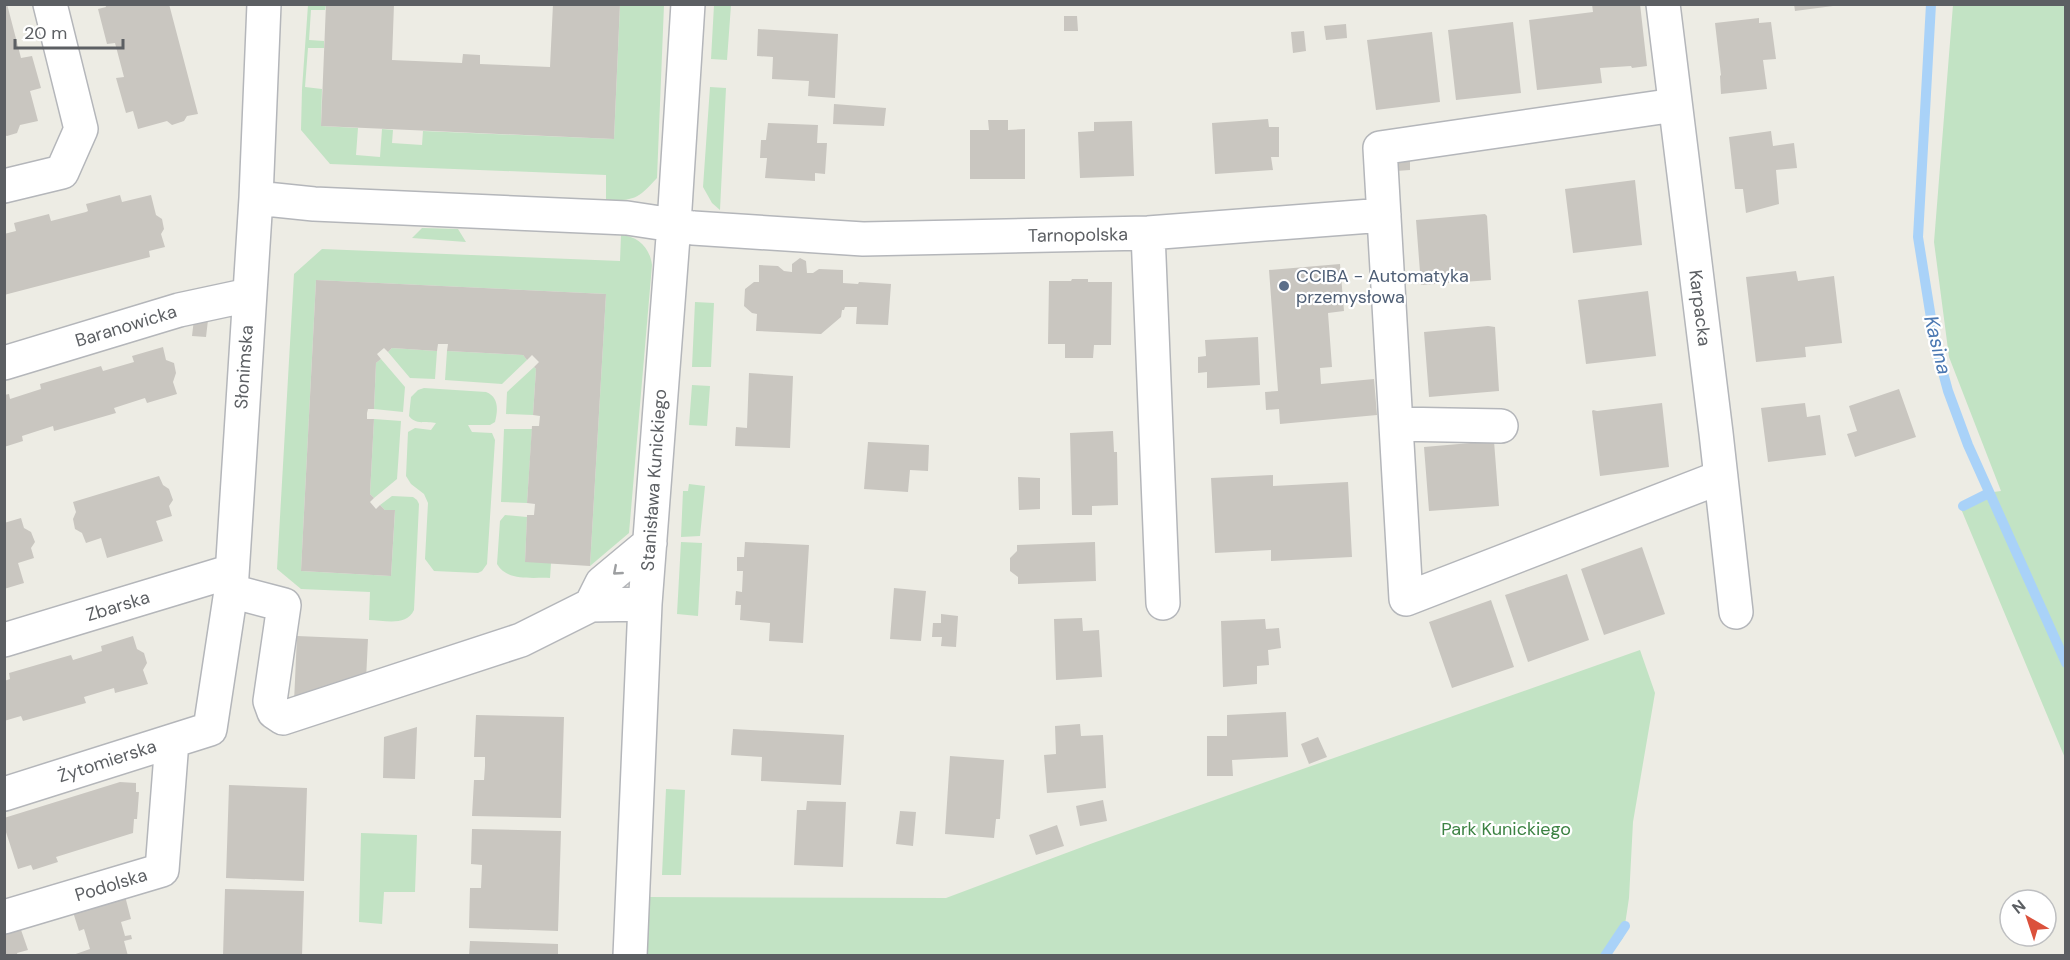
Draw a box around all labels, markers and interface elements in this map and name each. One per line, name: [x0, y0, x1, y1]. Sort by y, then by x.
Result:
scale bar: [15, 12, 123, 50]
text: 20 m: [24, 21, 67, 45]
street label: Tarnopolska: [1028, 222, 1128, 248]
place label: CCIBA - Automatyka przemysłowa: [1296, 264, 1469, 309]
street label: Karpacka: [1683, 268, 1717, 348]
marker: CCIBA - Automatyka przemysłowa: [1277, 279, 1291, 293]
street label: Baranowicka: [72, 299, 180, 353]
water label: Kasina: [1918, 313, 1958, 377]
street label: Słonimska: [229, 324, 259, 410]
street label: Stanisława Kunickiego: [636, 388, 672, 572]
one-way arrow: [613, 564, 624, 575]
street label: Zbarska: [83, 585, 153, 627]
street label: Żytomierska: [55, 734, 159, 788]
park label: Park Kunickiego: [1441, 817, 1571, 841]
street label: Podolska: [72, 863, 150, 907]
north arrow: [1998, 888, 2058, 948]
text: N: [2008, 895, 2030, 919]

